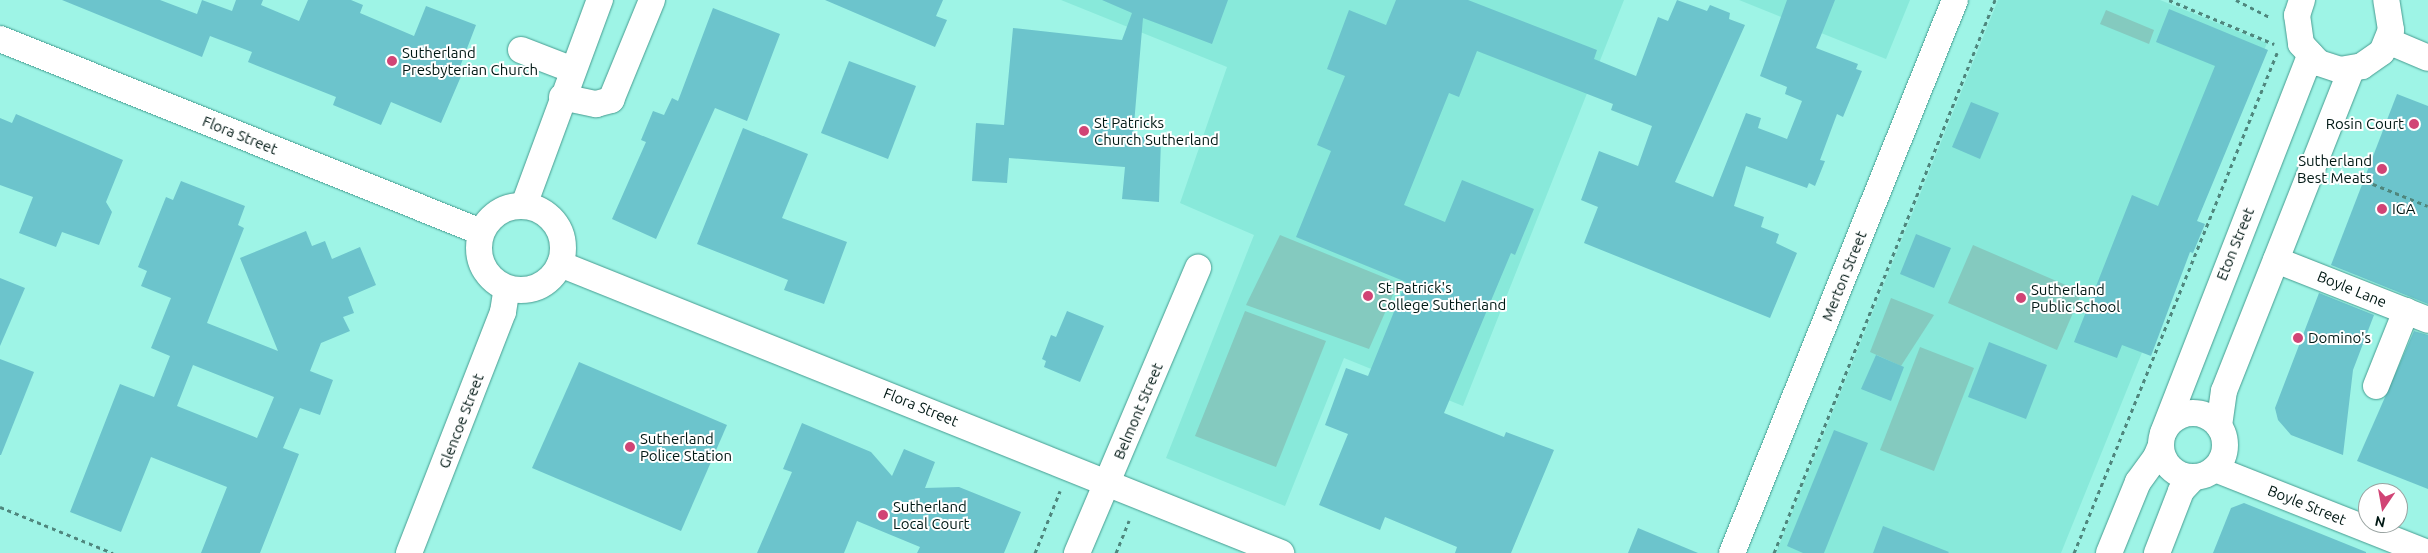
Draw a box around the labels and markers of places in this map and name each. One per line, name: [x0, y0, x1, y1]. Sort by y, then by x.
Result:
place label: Sutherland Presbyterian Church: [402, 43, 538, 78]
marker: Sutherland Presbyterian Church: [386, 55, 398, 67]
place label: St Patricks Church Sutherland: [1094, 113, 1219, 148]
place label: Rosin Court: [2326, 115, 2404, 133]
marker: Rosin Court: [2408, 118, 2420, 130]
marker: St Patricks Church Sutherland: [1078, 125, 1090, 137]
place label: Sutherland Best Meats: [2297, 151, 2372, 186]
marker: Sutherland Best Meats: [2376, 163, 2388, 175]
place label: IGA: [2392, 200, 2416, 218]
marker: IGA: [2376, 203, 2388, 215]
place label: St Patrick's College Sutherland: [1378, 278, 1506, 313]
place label: Sutherland Public School: [2031, 280, 2120, 315]
marker: St Patrick's College Sutherland: [1362, 290, 1374, 302]
marker: Sutherland Public School: [2015, 292, 2027, 304]
place label: Domino's: [2308, 329, 2371, 347]
marker: Domino's: [2292, 332, 2304, 344]
place label: Sutherland Police Station: [640, 429, 732, 464]
marker: Sutherland Police Station: [624, 441, 636, 453]
place label: Sutherland Local Court: [893, 497, 970, 532]
marker: Sutherland Local Court: [877, 509, 889, 521]

